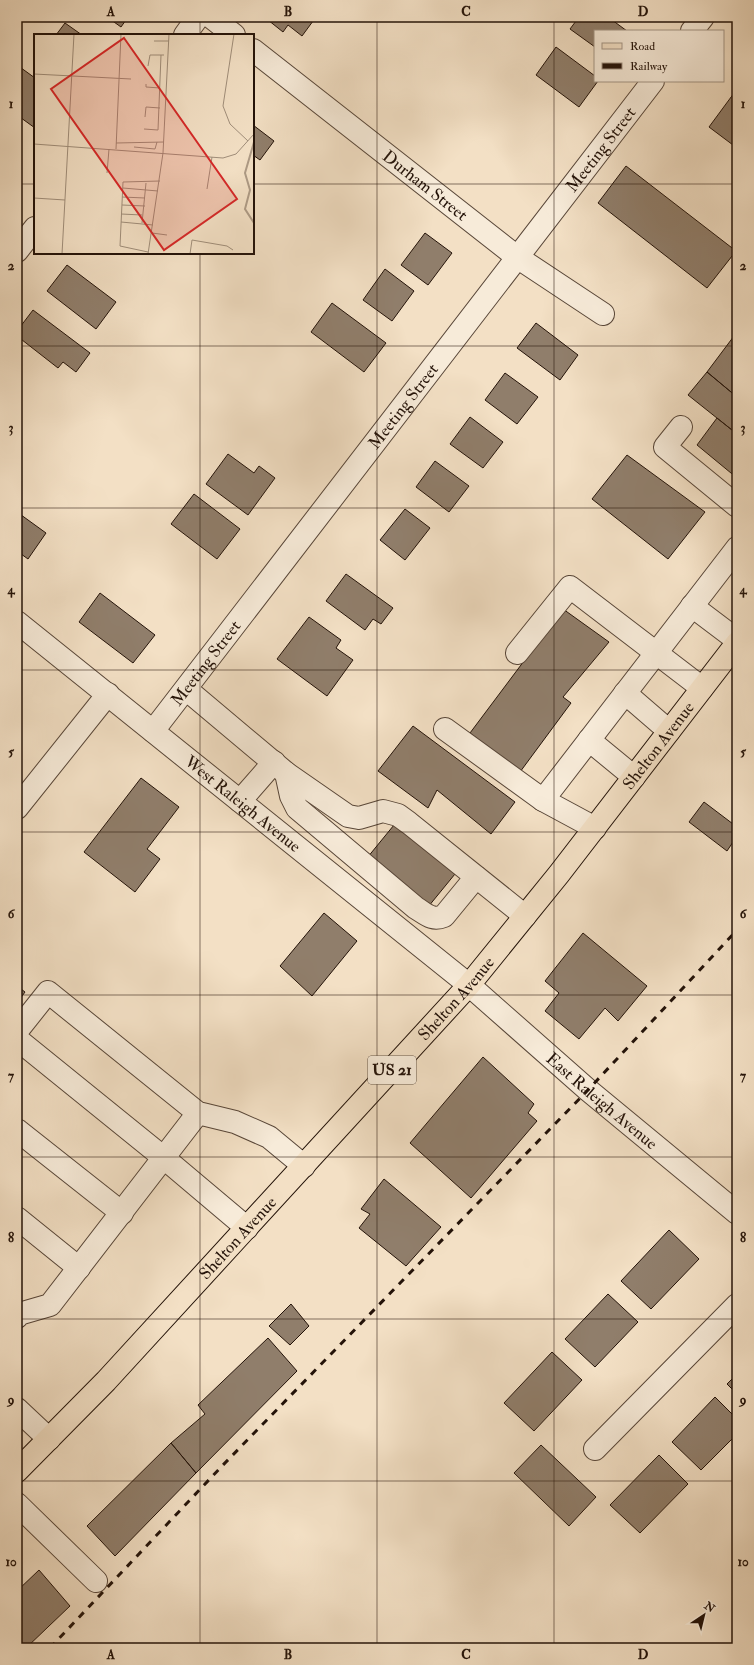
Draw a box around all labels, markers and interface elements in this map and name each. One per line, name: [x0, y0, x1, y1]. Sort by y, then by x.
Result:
text: A: [106, 4, 116, 20]
text: B: [284, 4, 292, 20]
text: C: [461, 4, 471, 20]
text: D: [638, 4, 649, 20]
legend: [594, 30, 724, 82]
inset map: [34, 34, 254, 254]
text: Road: [630, 39, 655, 54]
text: Railway: [630, 59, 668, 74]
text: 1: [9, 96, 14, 112]
text: 1: [741, 96, 746, 112]
street label: Meeting Street: [561, 102, 640, 196]
street label: Durham Street: [378, 145, 473, 225]
text: 2: [8, 258, 15, 274]
text: 2: [740, 258, 747, 274]
street label: Meeting Street: [364, 359, 443, 453]
text: 3: [9, 420, 14, 436]
text: 3: [741, 420, 746, 436]
text: 4: [6, 582, 15, 598]
text: 4: [738, 582, 747, 598]
street label: Meeting Street: [166, 616, 245, 710]
street label: Shelton Avenue: [618, 697, 698, 793]
text: 5: [8, 744, 14, 760]
text: 5: [740, 744, 746, 760]
street label: West Raleigh Avenue: [180, 750, 305, 857]
text: 6: [8, 906, 16, 922]
text: 6: [740, 906, 748, 922]
street label: Shelton Avenue: [413, 952, 498, 1045]
street label: East Raleigh Avenue: [542, 1048, 662, 1154]
road number: US 21: [368, 1056, 416, 1084]
text: 7: [8, 1068, 15, 1084]
text: 7: [740, 1068, 747, 1084]
street label: Shelton Avenue: [194, 1192, 281, 1283]
text: 8: [8, 1230, 14, 1246]
text: 8: [740, 1230, 746, 1246]
text: 9: [6, 1392, 15, 1408]
text: 9: [738, 1392, 747, 1408]
text: 10: [5, 1554, 17, 1570]
text: 10: [737, 1554, 749, 1570]
north arrow: [684, 1595, 724, 1635]
text: N: [701, 1598, 718, 1616]
text: A: [106, 1647, 116, 1663]
text: B: [284, 1647, 292, 1663]
text: C: [461, 1647, 471, 1663]
text: D: [638, 1647, 649, 1663]

